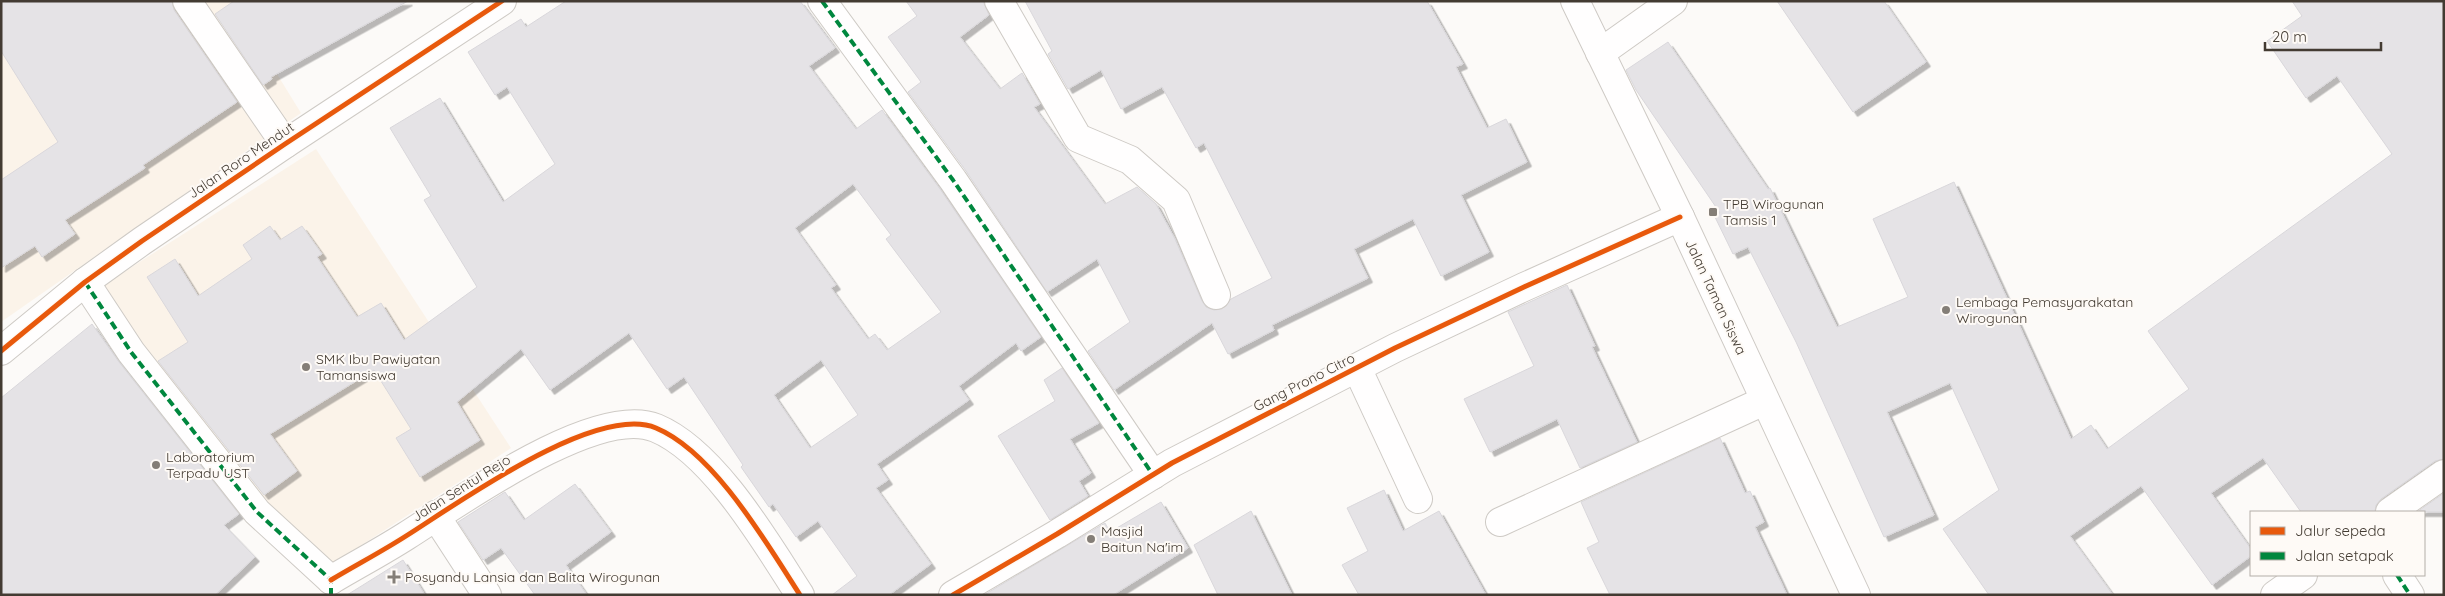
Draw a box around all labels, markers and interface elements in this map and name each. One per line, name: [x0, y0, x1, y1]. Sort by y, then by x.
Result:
scale bar: [2265, 20, 2381, 52]
text: 20 m: [2272, 27, 2307, 46]
street label: Jalan Roro Mendut: [184, 118, 298, 202]
place label: TPB Wirogunan Tamsis 1: [1723, 195, 1824, 229]
marker: TPB Wirogunan Tamsis 1: [1707, 206, 1719, 218]
street label: Jalan Taman Siswa: [1681, 236, 1751, 358]
place label: Lembaga Pemasyarakatan Wirogunan: [1956, 293, 2133, 327]
marker: Lembaga Pemasyarakatan Wirogunan: [1940, 304, 1952, 316]
street label: Gang Prono Citro: [1250, 349, 1358, 415]
place label: SMK Ibu Pawiyatan Tamansiswa: [316, 350, 440, 384]
marker: SMK Ibu Pawiyatan Tamansiswa: [300, 361, 312, 373]
place label: Laboratorium Terpadu UST: [166, 448, 255, 482]
street label: Jalan Sentul Rejo: [408, 450, 514, 526]
marker: Laboratorium Terpadu UST: [150, 459, 162, 471]
legend: [2250, 511, 2425, 576]
text: Jalur sepeda: [2295, 521, 2386, 540]
place label: Masjid Baitun Na'im: [1101, 522, 1183, 556]
marker: Masjid Baitun Na'im: [1085, 533, 1097, 545]
text: Jalan setapak: [2295, 546, 2394, 565]
place label: Posyandu Lansia dan Balita Wirogunan: [405, 568, 660, 586]
marker: Posyandu Lansia dan Balita Wirogunan: [387, 570, 401, 584]

